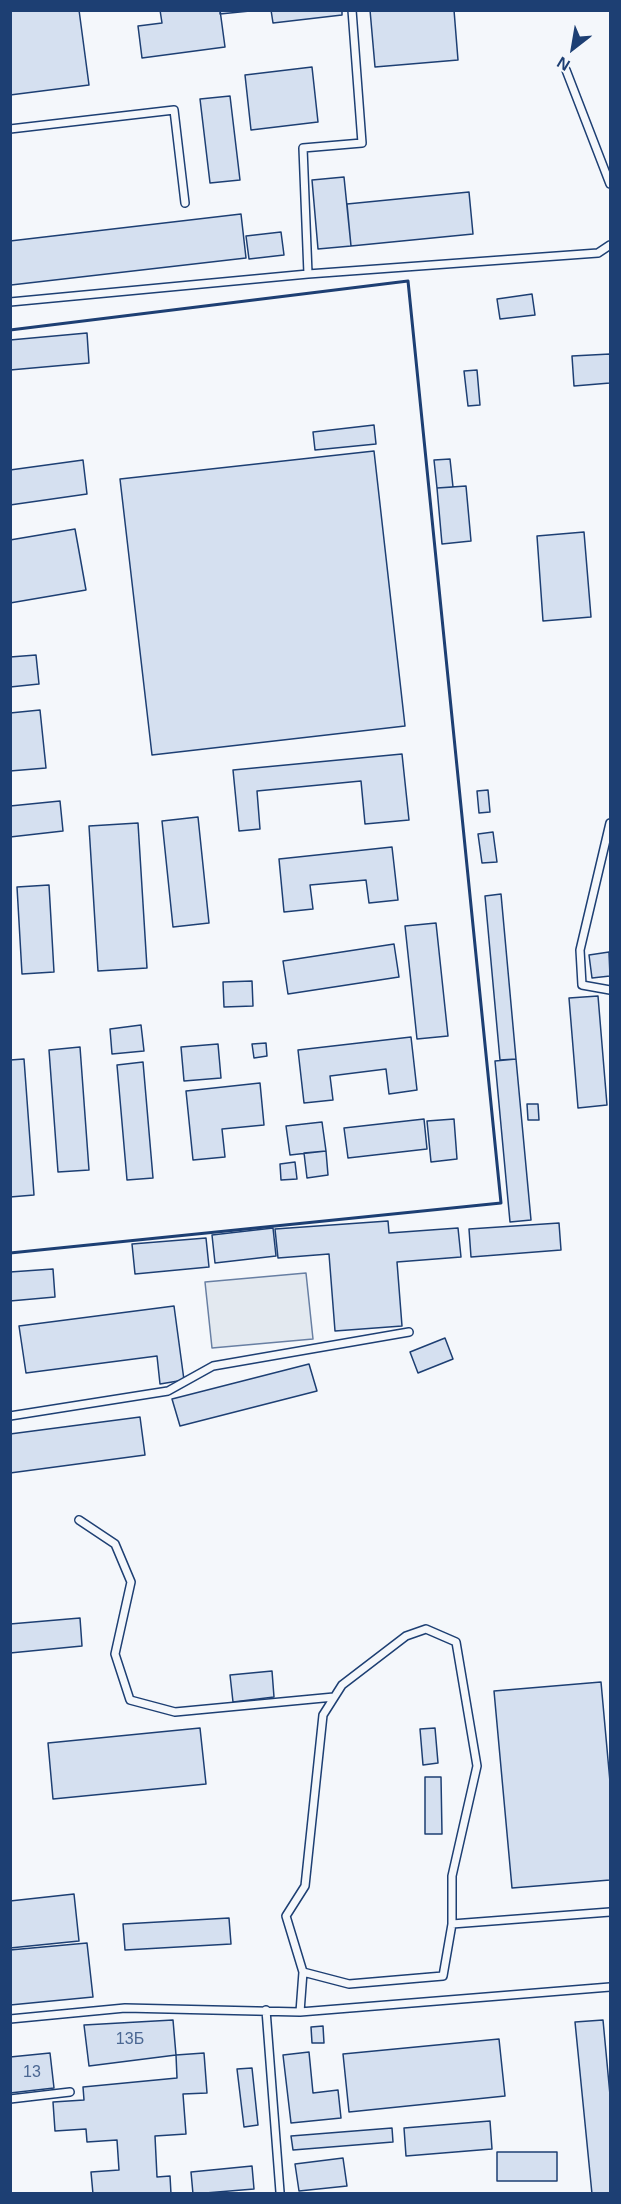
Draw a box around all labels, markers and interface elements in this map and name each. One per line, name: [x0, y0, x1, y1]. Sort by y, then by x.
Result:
north arrow: [543, 18, 603, 78]
text: N: [554, 54, 573, 74]
house number: 13Б: [116, 2030, 144, 2050]
house number: 13: [23, 2063, 41, 2083]

